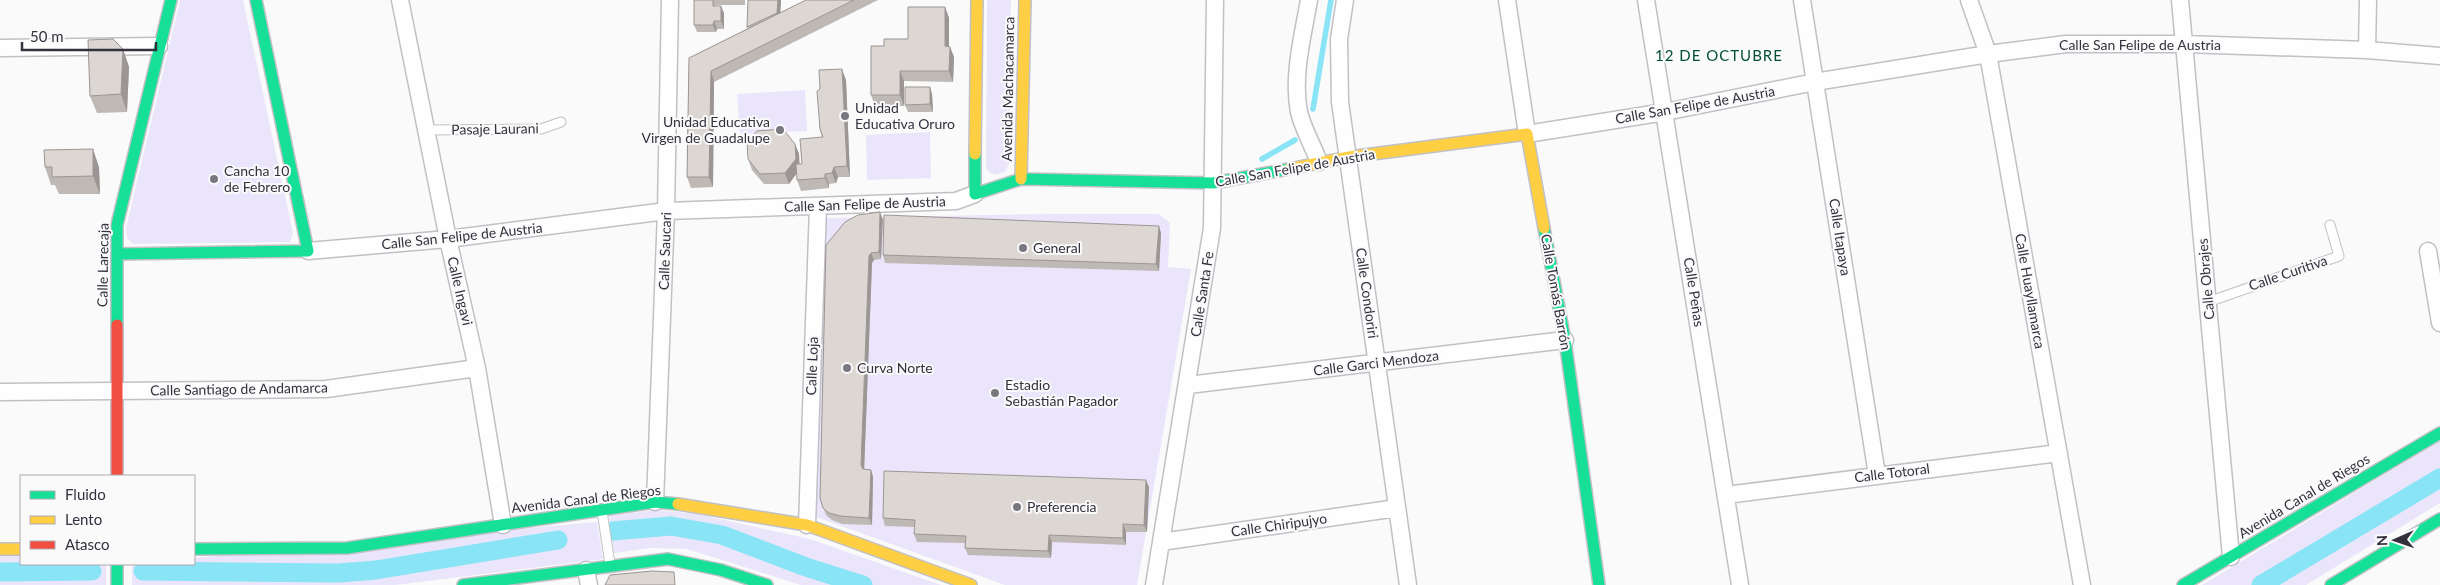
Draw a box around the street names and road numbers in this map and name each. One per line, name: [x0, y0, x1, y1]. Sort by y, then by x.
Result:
street label: Avenida Machacamarca: [998, 16, 1017, 161]
street label: Calle San Felipe de Austria: [2059, 36, 2221, 53]
street label: Calle San Felipe de Austria: [1614, 82, 1776, 127]
street label: Pasaje Laurani: [451, 119, 539, 138]
street label: Calle San Felipe de Austria: [1214, 145, 1376, 190]
street label: Calle San Felipe de Austria: [784, 192, 946, 215]
street label: Calle Itapaya: [1826, 197, 1855, 277]
street label: Calle Saucari: [655, 212, 674, 290]
street label: Calle San Felipe de Austria: [381, 219, 543, 252]
street label: Calle Larecaja: [93, 223, 112, 307]
street label: Calle Huayllamarca: [2012, 232, 2049, 350]
street label: Calle Tomás Barrón: [1538, 233, 1575, 351]
street label: Calle Obrajes: [2193, 238, 2218, 320]
street label: Calle Condoriri: [1353, 246, 1382, 339]
street label: Calle Santa Fe: [1186, 250, 1217, 338]
street label: Calle Curitiva: [2246, 251, 2329, 294]
street label: Calle Ingavi: [444, 255, 477, 327]
street label: Calle Peñas: [1681, 256, 1708, 328]
street label: Calle Loja: [802, 336, 821, 396]
street label: Calle Garci Mendoza: [1312, 346, 1440, 379]
street label: Calle Santiago de Andamarca: [150, 378, 328, 399]
street label: Avenida Canal de Riegos: [2235, 450, 2373, 542]
street label: Calle Totoral: [1853, 459, 1931, 486]
street label: Avenida Canal de Riegos: [510, 481, 662, 516]
street label: Calle Chiripujyo: [1230, 509, 1328, 540]

